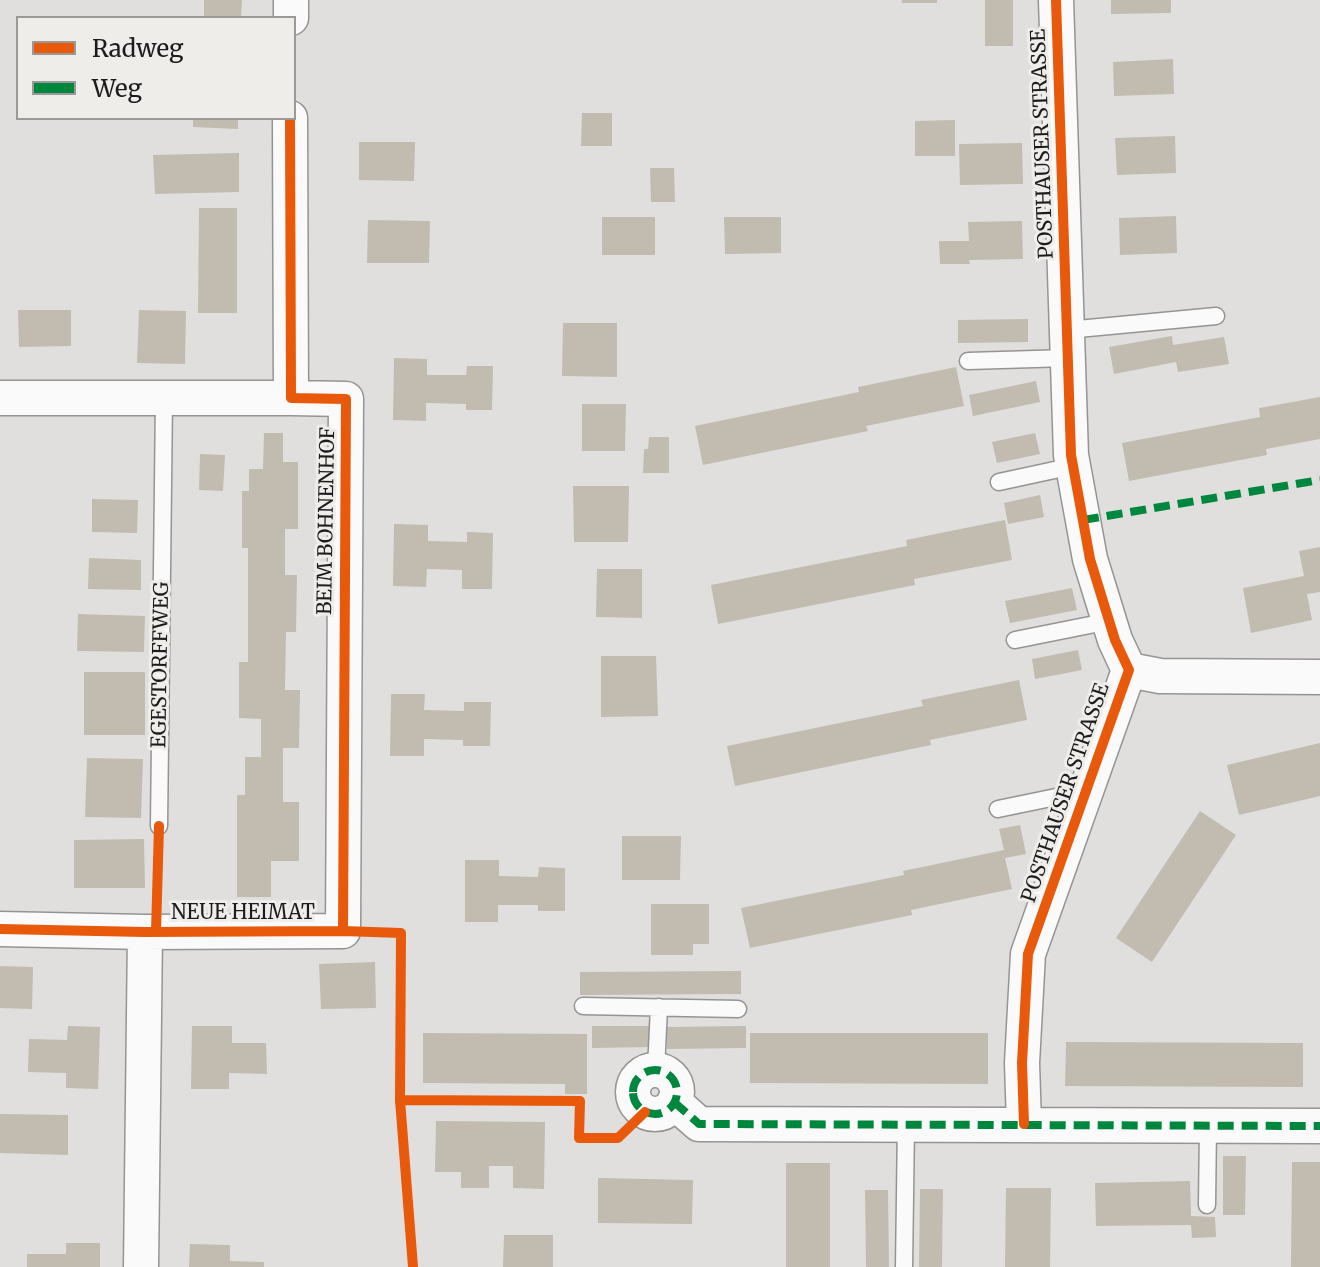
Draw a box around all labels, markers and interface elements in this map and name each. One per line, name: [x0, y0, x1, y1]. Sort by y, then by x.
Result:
legend: [16, 16, 296, 120]
street label: POSTHAUSER STRASSE: [1027, 29, 1059, 259]
text: Radweg: [92, 33, 184, 64]
text: Weg: [92, 73, 142, 104]
street label: BEIM BOHNENHOF: [313, 427, 341, 615]
street label: EGESTORFFWEG: [148, 582, 174, 748]
street label: POSTHAUSER STRASSE: [1017, 680, 1115, 906]
street label: NEUE HEIMAT: [171, 901, 315, 925]

